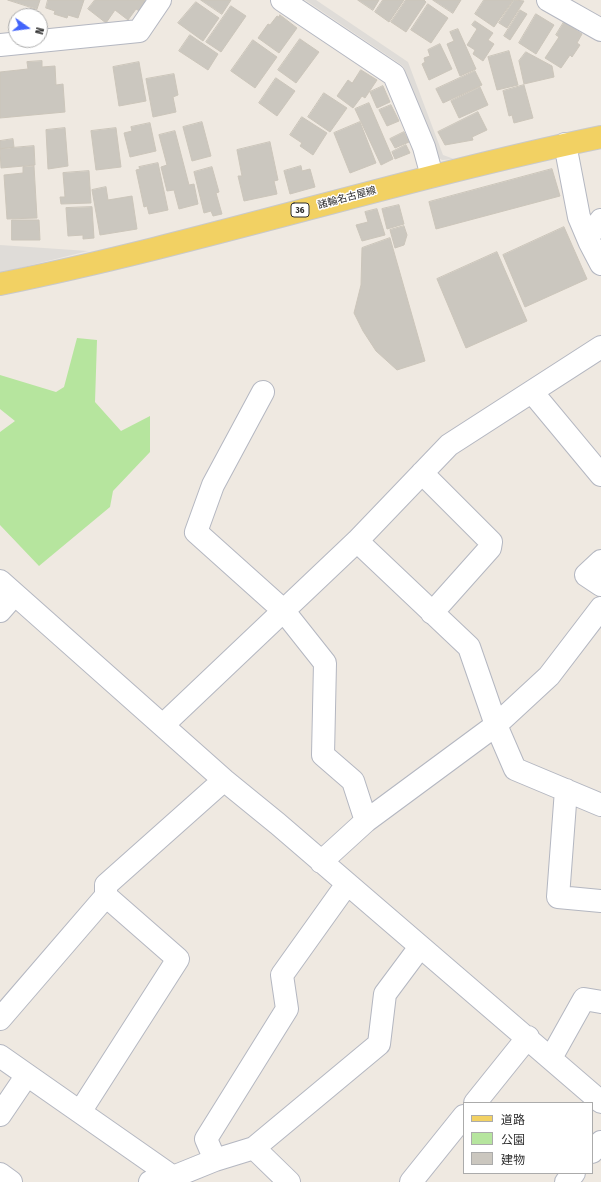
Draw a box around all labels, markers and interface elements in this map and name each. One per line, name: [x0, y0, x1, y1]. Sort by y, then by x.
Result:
north arrow: [8, 8, 48, 48]
text: N: [32, 26, 46, 36]
street label: 諸輪名古屋線: [316, 184, 378, 212]
road number: 36: [291, 203, 309, 217]
legend: [463, 1102, 593, 1174]
text: 道路: [501, 1113, 525, 1127]
text: 公園: [501, 1133, 525, 1147]
text: 建物: [501, 1153, 525, 1167]

